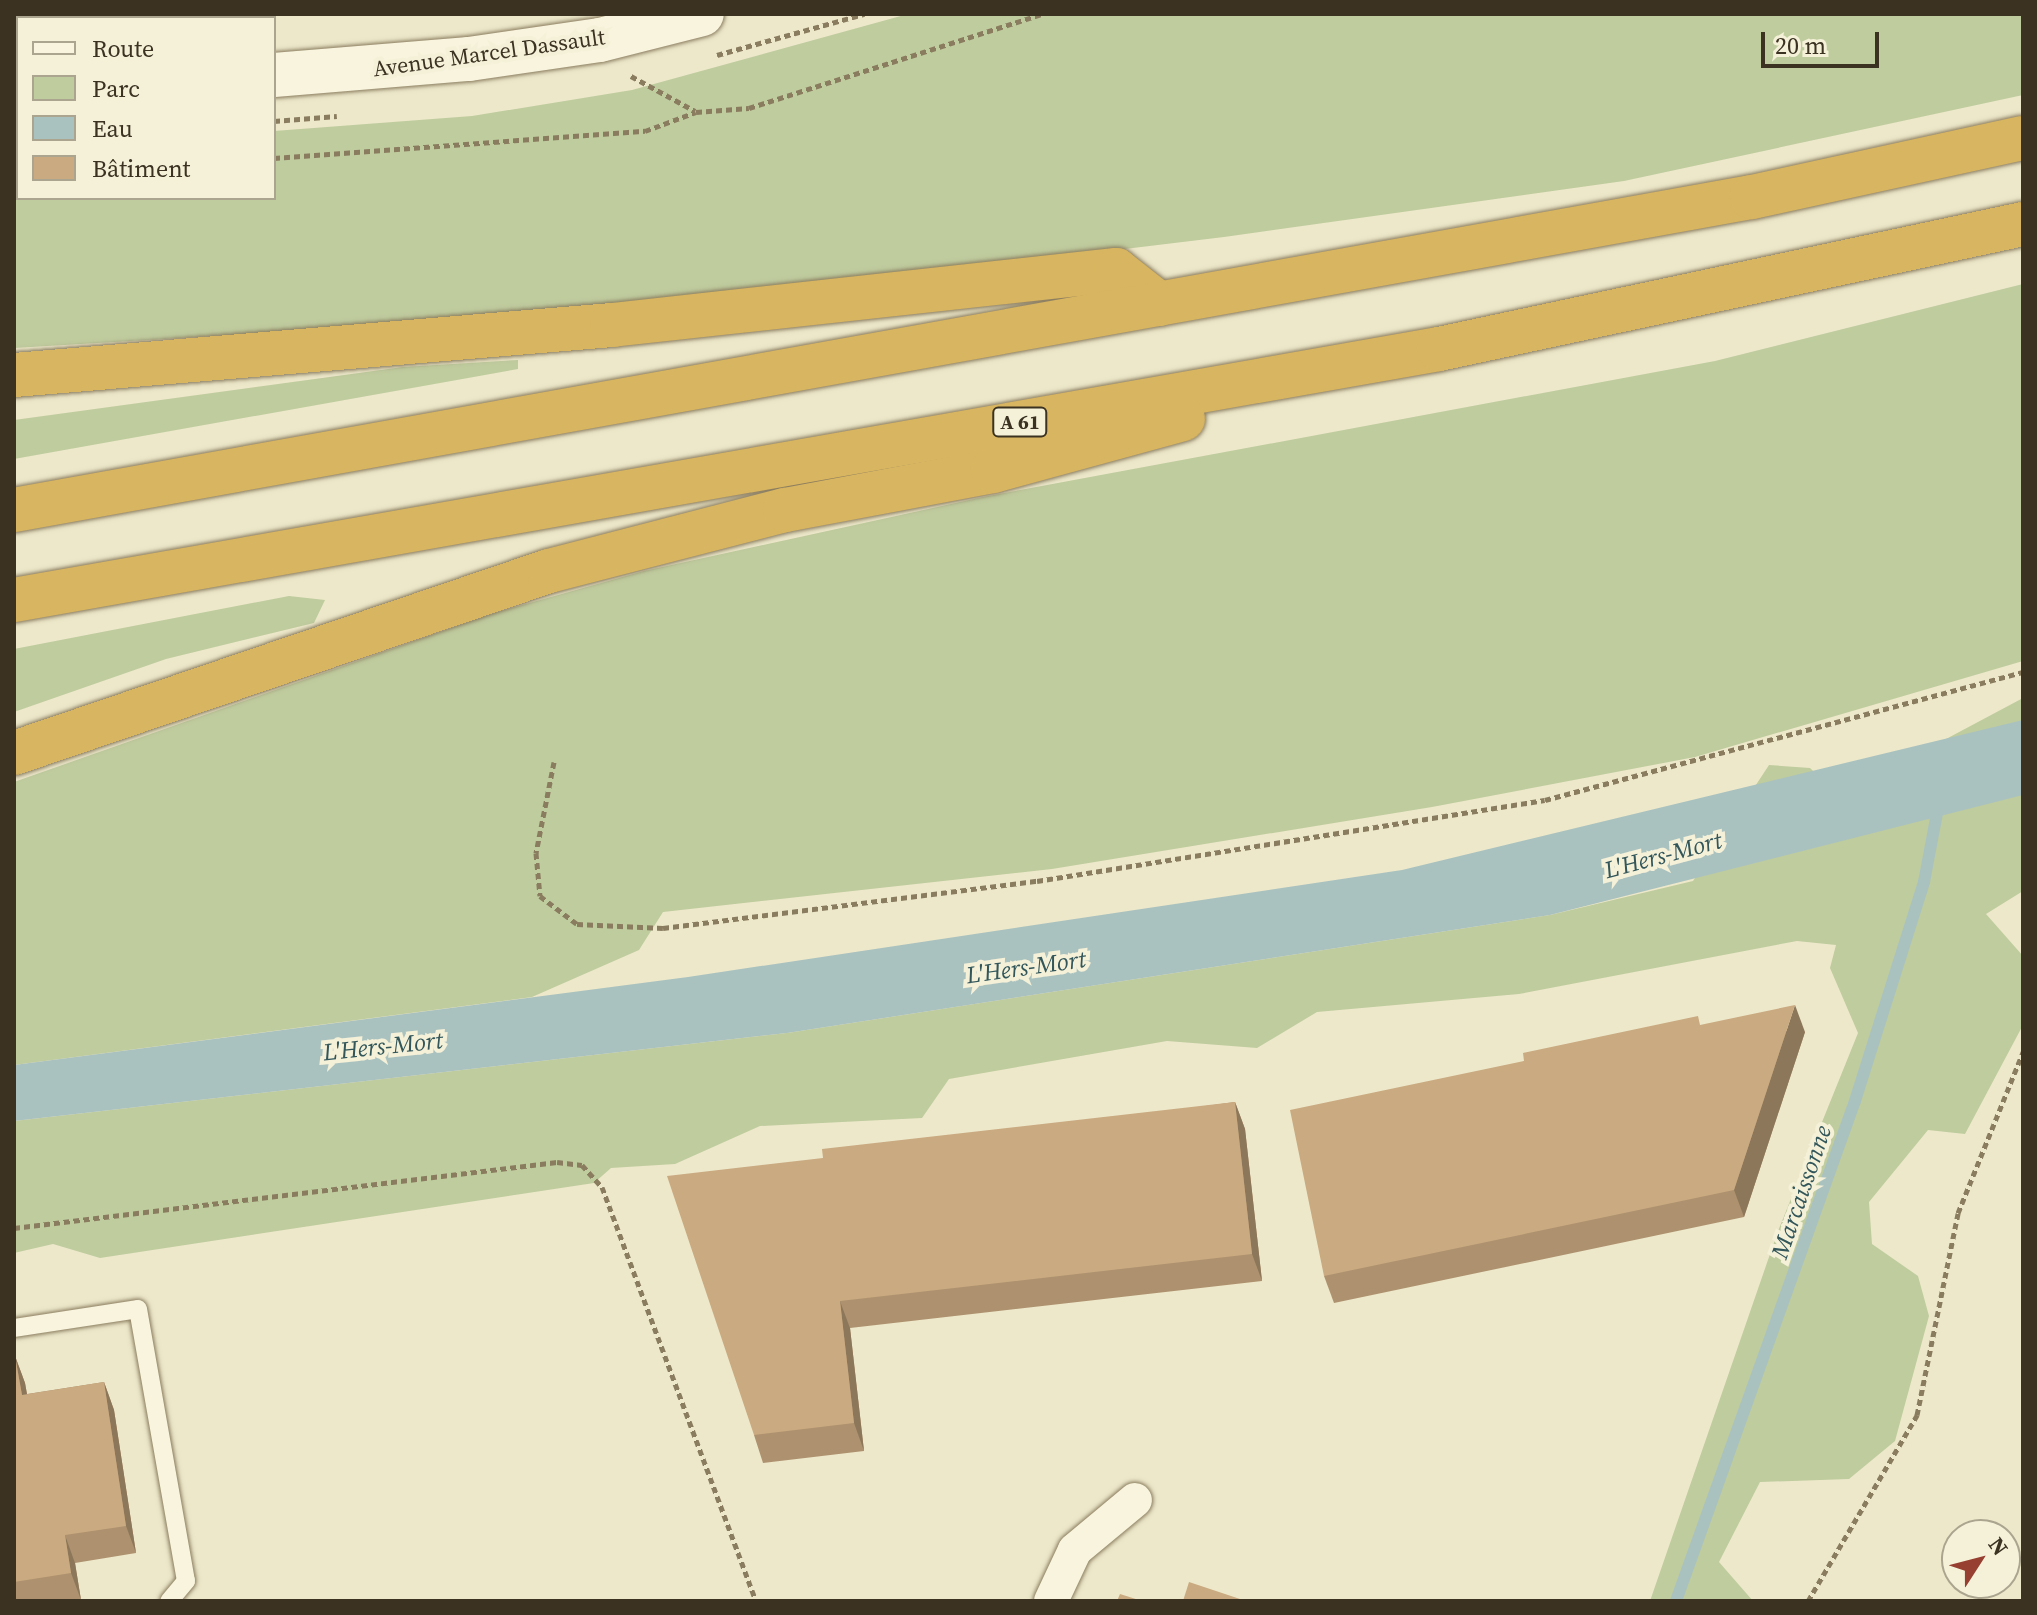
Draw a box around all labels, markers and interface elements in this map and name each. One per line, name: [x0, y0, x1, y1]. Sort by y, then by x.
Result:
legend: [16, 16, 276, 200]
scale bar: [1765, 16, 1883, 66]
street label: Avenue Marcel Dassault: [371, 24, 607, 82]
text: 20 m: [1775, 29, 1826, 62]
text: Route: [92, 32, 154, 65]
text: Parc: [92, 72, 140, 105]
text: Eau: [92, 112, 133, 145]
text: Bâtiment: [92, 152, 190, 185]
road number: A 61: [992, 406, 1048, 438]
water label: L'Hers-Mort: [1601, 826, 1725, 884]
water label: L'Hers-Mort: [964, 944, 1088, 990]
water label: L'Hers-Mort: [322, 1025, 444, 1067]
water label: Marcaissonne: [1765, 1122, 1837, 1262]
north arrow: [1941, 1519, 2021, 1599]
text: N: [1982, 1531, 2016, 1561]

